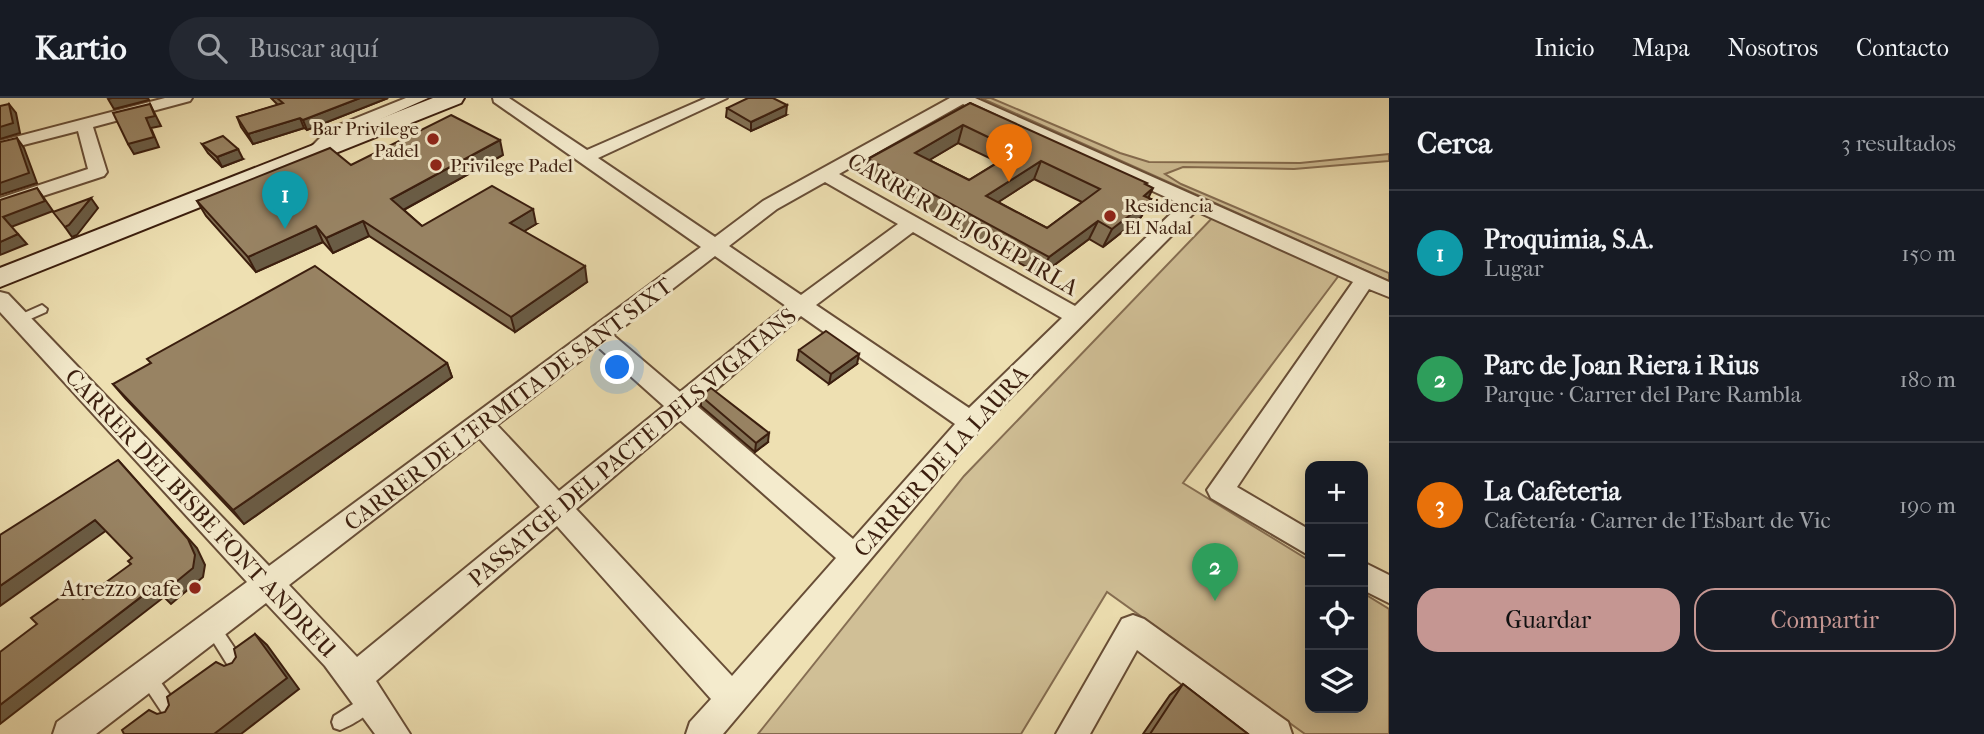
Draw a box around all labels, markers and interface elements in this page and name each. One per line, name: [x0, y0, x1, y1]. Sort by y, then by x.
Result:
search box: [169, 17, 659, 80]
text: Kartio: [35, 29, 127, 68]
icon: search: [193, 29, 231, 67]
text: Buscar aquí: [249, 33, 378, 64]
text: Inicio: [1534, 34, 1594, 62]
text: Mapa: [1632, 34, 1690, 62]
text: Nosotros: [1728, 34, 1818, 62]
text: Contacto: [1856, 34, 1949, 62]
place label: Bar Privilege Padel: [312, 118, 419, 162]
pin: 3: [986, 124, 1032, 182]
text: Cerca: [1417, 126, 1492, 161]
text: 3 resultados: [1841, 130, 1956, 157]
marker: Bar Privilege Padel: [425, 131, 441, 147]
street label: CARRER DE JOSEP IRLA: [843, 147, 1084, 302]
place label: Privilege Padel: [450, 155, 573, 177]
marker: Privilege Padel: [428, 157, 444, 173]
pin: 1: [262, 171, 308, 229]
place label: Residencia El Nadal: [1124, 195, 1213, 239]
marker: Residencia El Nadal: [1102, 208, 1118, 224]
text: Proquimia, S.A.: [1484, 224, 1654, 255]
text: 1: [1436, 240, 1444, 267]
text: 150 m: [1901, 240, 1956, 267]
text: Lugar: [1484, 255, 1544, 282]
street label: CARRER DE L'ERMITA DE SANT SIXT: [339, 272, 678, 537]
street label: PASSATGE DEL PACTE DELS VIGATANS: [463, 302, 802, 593]
your location: [600, 350, 634, 384]
text: Parc de Joan Riera i Rius: [1484, 350, 1759, 381]
street label: CARRER DE LA LAURA: [848, 359, 1035, 562]
street label: CARRER DEL BISBE FONT ANDREU: [59, 363, 342, 664]
text: 2: [1434, 366, 1446, 393]
text: 180 m: [1899, 366, 1956, 393]
text: Parque · Carrer del Pare Rambla: [1484, 381, 1801, 408]
map controls: [1305, 461, 1368, 713]
button: +: [1305, 461, 1368, 524]
text: La Cafeteria: [1484, 476, 1621, 507]
text: 3: [1435, 492, 1445, 519]
text: 190 m: [1899, 492, 1956, 519]
text: Cafetería · Carrer de l'Esbart de Vic: [1484, 507, 1831, 534]
button: −: [1305, 524, 1368, 587]
pin: 2: [1192, 543, 1238, 601]
place label: Atrezzo cafe: [60, 575, 181, 602]
marker: Atrezzo cafe: [187, 580, 203, 596]
button: locate: [1305, 587, 1368, 650]
button: Guardar: [1417, 588, 1680, 652]
button: Compartir: [1694, 588, 1956, 652]
button: layers: [1305, 650, 1368, 713]

